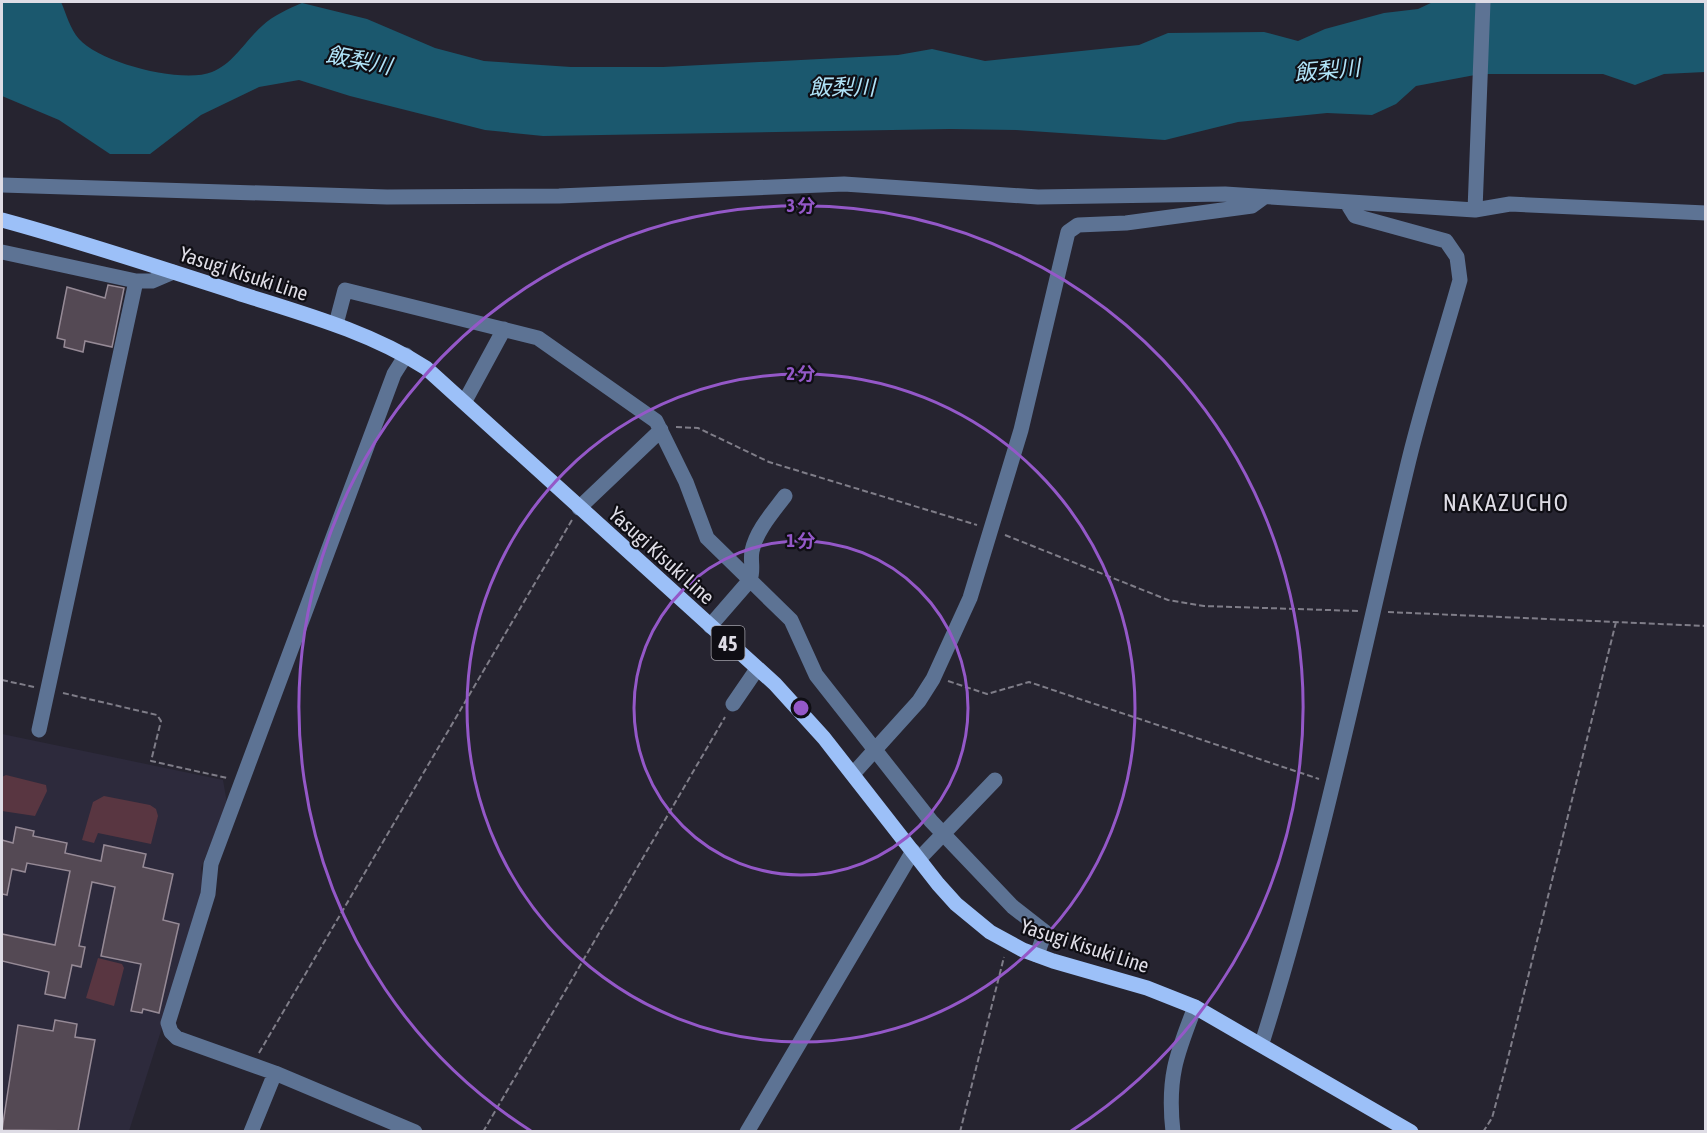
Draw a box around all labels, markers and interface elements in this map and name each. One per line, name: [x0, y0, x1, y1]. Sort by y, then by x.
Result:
water label: 飯梨川: [324, 41, 396, 79]
water label: 飯梨川: [1293, 54, 1363, 86]
water label: 飯梨川: [809, 74, 877, 100]
text: 3 分: [787, 195, 815, 216]
street label: Yasugi Kisuki Line: [177, 241, 311, 305]
text: 2 分: [787, 363, 815, 384]
district label: NAKAZUCHO: [1443, 489, 1569, 516]
street label: Yasugi Kisuki Line: [604, 501, 720, 609]
text: 1 分: [787, 530, 815, 551]
road number: 45: [712, 626, 744, 660]
centre of rings: [791, 698, 811, 718]
street label: Yasugi Kisuki Line: [1018, 913, 1152, 977]

